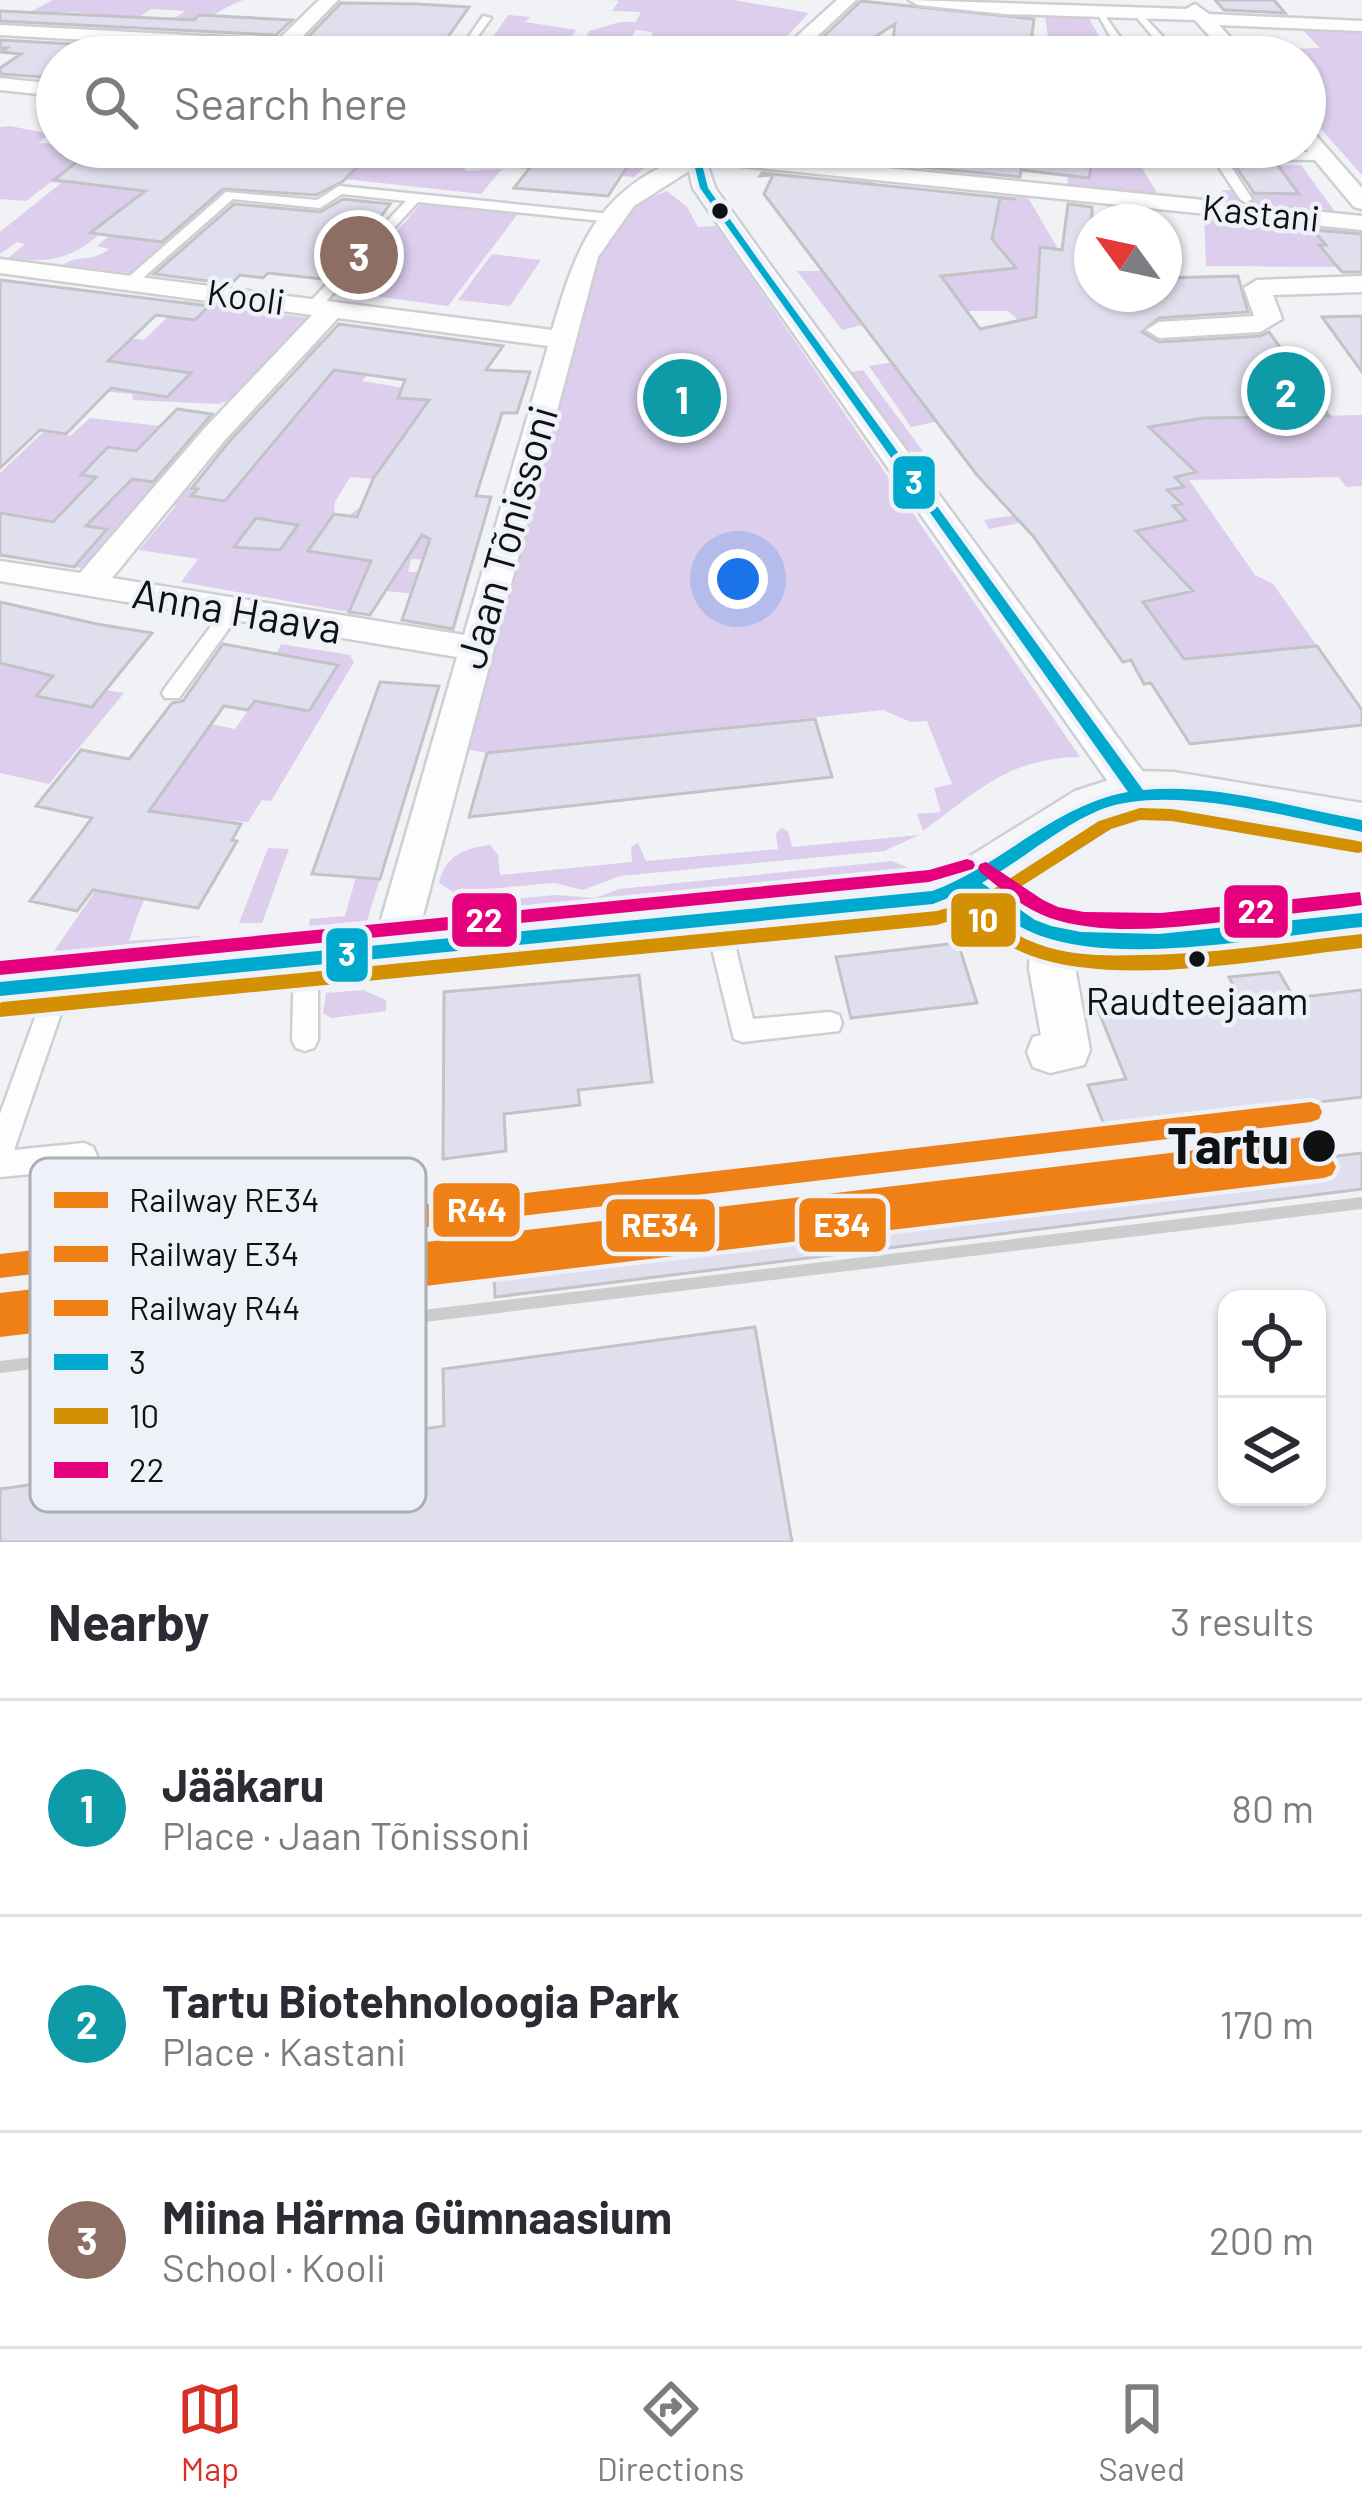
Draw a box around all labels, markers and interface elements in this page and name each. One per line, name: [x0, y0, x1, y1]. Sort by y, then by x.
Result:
search box: [36, 36, 1326, 168]
icon: search: [78, 69, 144, 135]
text: Search here: [174, 75, 408, 129]
street label: Kastani: [1200, 184, 1322, 239]
unlabelled marker: [709, 200, 731, 222]
north arrow: [1074, 204, 1182, 312]
pin: 3: [320, 210, 398, 300]
street label: Kooli: [205, 269, 288, 322]
pin: 2: [1247, 346, 1325, 436]
pin: 1: [643, 353, 721, 443]
street label: Jaan Tõnissoni: [444, 399, 566, 674]
line badge: 3: [891, 454, 937, 511]
text: 3: [905, 461, 923, 501]
your location: [708, 549, 768, 609]
street label: Anna Haava: [129, 566, 346, 652]
line badge: 22: [1222, 883, 1290, 940]
text: 22: [1238, 890, 1274, 930]
line badge: 22: [450, 891, 519, 949]
line badge: 10: [949, 891, 1018, 949]
text: 22: [466, 899, 502, 939]
text: 10: [968, 899, 998, 939]
line badge: 3: [324, 926, 370, 984]
text: 3: [338, 933, 356, 973]
marker: Raudteejaam: [1186, 948, 1208, 970]
place label: Raudteejaam: [1086, 976, 1308, 1023]
place label: Tartu: [1167, 1113, 1289, 1174]
marker: Tartu: [1300, 1127, 1338, 1165]
legend: [30, 1158, 426, 1512]
text: Railway RE34: [129, 1179, 319, 1219]
line badge: R44: [431, 1181, 522, 1239]
text: R44: [447, 1189, 507, 1229]
line badge: E34: [797, 1196, 888, 1254]
line badge: RE34: [604, 1197, 717, 1254]
text: RE34: [621, 1204, 699, 1244]
text: E34: [813, 1204, 871, 1244]
text: Railway E34: [129, 1233, 299, 1273]
text: Railway R44: [129, 1287, 301, 1327]
map controls: [1218, 1290, 1326, 1506]
button: locate: [1218, 1290, 1326, 1398]
text: 3: [129, 1341, 146, 1381]
text: 10: [129, 1395, 159, 1435]
button: layers: [1218, 1398, 1326, 1506]
text: 22: [129, 1449, 164, 1489]
text: Nearby: [48, 1590, 209, 1651]
text: 3 results: [1170, 1597, 1314, 1644]
text: Jääkaru: [162, 1757, 324, 1811]
text: 1: [80, 1784, 94, 1831]
text: 80 m: [1232, 1784, 1314, 1831]
text: Place · Jaan Tõnissoni: [162, 1811, 530, 1858]
text: Tartu Biotehnoloogia Park: [162, 1973, 680, 2027]
text: 2: [76, 2000, 98, 2047]
text: 170 m: [1220, 2000, 1314, 2047]
text: Place · Kastani: [162, 2027, 406, 2074]
text: Miina Härma Gümnaasium: [162, 2189, 672, 2243]
text: 3: [76, 2216, 98, 2263]
text: 200 m: [1209, 2216, 1314, 2263]
text: School · Kooli: [162, 2243, 386, 2290]
tab: Map: [177, 2376, 243, 2488]
tab: Directions: [597, 2376, 744, 2488]
tab: Saved: [1098, 2376, 1185, 2488]

